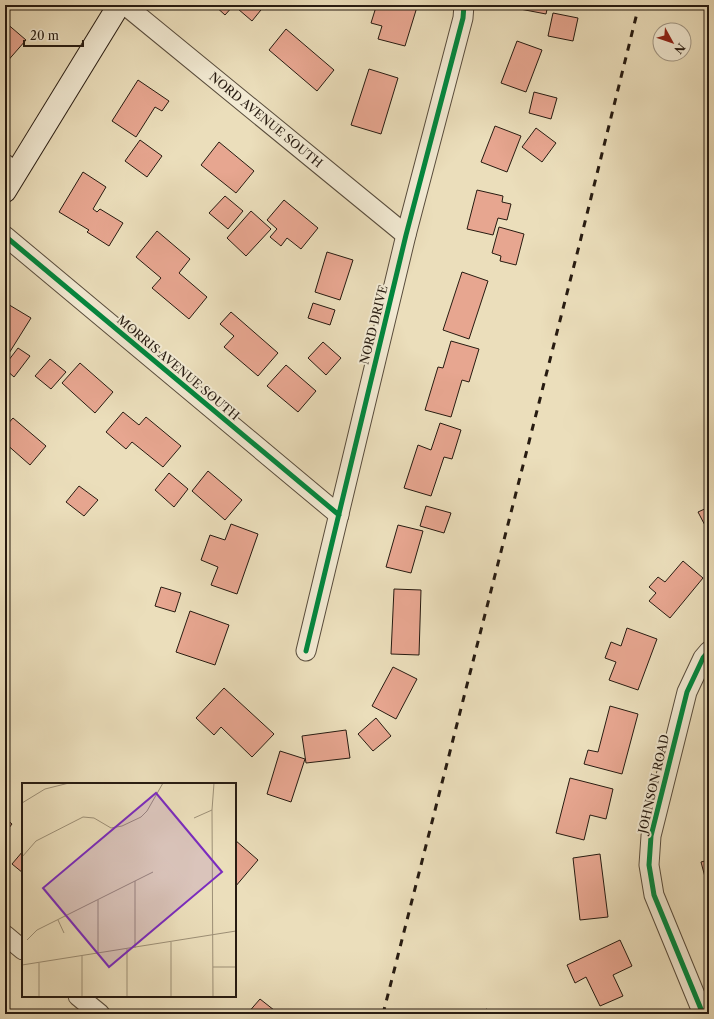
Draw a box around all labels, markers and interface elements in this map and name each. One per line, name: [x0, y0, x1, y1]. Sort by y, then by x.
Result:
scale bar: [24, 22, 83, 48]
north arrow: [652, 22, 692, 62]
text: 20 m: [30, 28, 59, 43]
text: N: [671, 40, 688, 57]
street label: NORD AVENUE SOUTH: [206, 69, 326, 171]
street label: NORD DRIVE: [356, 284, 391, 366]
street label: MORRIS AVENUE SOUTH: [114, 312, 242, 423]
street label: JOHNSON ROAD: [634, 733, 672, 837]
inset map: [22, 783, 236, 997]

